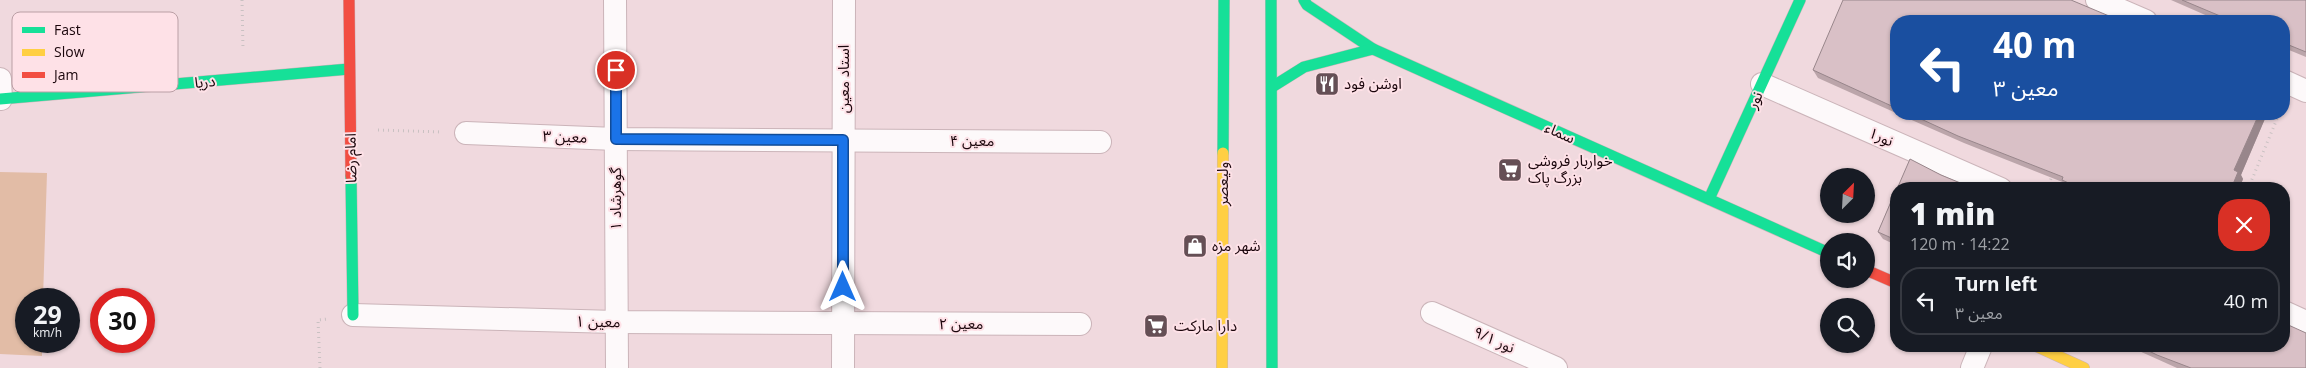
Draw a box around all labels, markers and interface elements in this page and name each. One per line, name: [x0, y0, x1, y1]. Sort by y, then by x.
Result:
legend: [12, 12, 178, 92]
text: Fast: [54, 20, 81, 39]
text: 40 m: [1993, 21, 2076, 68]
icon: left: [1910, 35, 1975, 100]
text: Slow: [54, 42, 85, 61]
street label: استاد معین: [833, 45, 853, 113]
pin: [595, 49, 637, 91]
icon: arrive: [602, 56, 630, 84]
text: Jam: [52, 65, 79, 84]
street label: دریا: [194, 70, 216, 92]
restaurant icon: اوشن فود: [1314, 71, 1340, 97]
text: معین ۳: [1993, 72, 2059, 102]
place label: اوشن فود: [1344, 73, 1402, 93]
street label: نور: [1741, 88, 1767, 112]
street label: سماء: [1542, 117, 1579, 148]
street label: نور۱: [1866, 122, 1897, 150]
street label: معین ۳: [542, 125, 588, 147]
street label: معین ۴: [950, 130, 994, 150]
street label: امام رضا: [340, 133, 362, 183]
place label: خواربار فروشی بزرگ پاک: [1528, 150, 1613, 188]
supermarket icon: خواربار فروشی بزرگ پاک: [1497, 157, 1523, 183]
street label: ولیعصر: [1212, 162, 1232, 207]
street label: گوهرشاد ۱: [605, 167, 625, 231]
north arrow: [1820, 168, 1875, 222]
map controls: [1820, 168, 1875, 353]
text: 1 min: [1910, 193, 1995, 234]
button: close: [2218, 199, 2270, 251]
shop icon: شهر مزه: [1182, 233, 1208, 259]
button: sound: [1820, 233, 1875, 288]
text: 120 m · 14:22: [1910, 233, 2010, 255]
place label: شهر مزه: [1212, 235, 1261, 255]
position arrow: [816, 260, 868, 312]
text: Turn left: [1955, 271, 2037, 297]
icon: left: [1912, 287, 1940, 315]
speed limit sign: 30: [90, 288, 155, 353]
text: 40 m: [2224, 288, 2268, 314]
text: 29: [33, 297, 62, 331]
button: search: [1820, 298, 1875, 353]
text: معین ۳: [1955, 302, 2003, 324]
street label: معین ۱: [575, 311, 621, 331]
street label: معین ۲: [939, 313, 983, 333]
supermarket icon: دارا مارکت: [1143, 313, 1169, 339]
place label: دارا مارکت: [1174, 315, 1237, 335]
street label: نور ۹/۱: [1471, 321, 1518, 357]
text: km/h: [33, 324, 62, 341]

